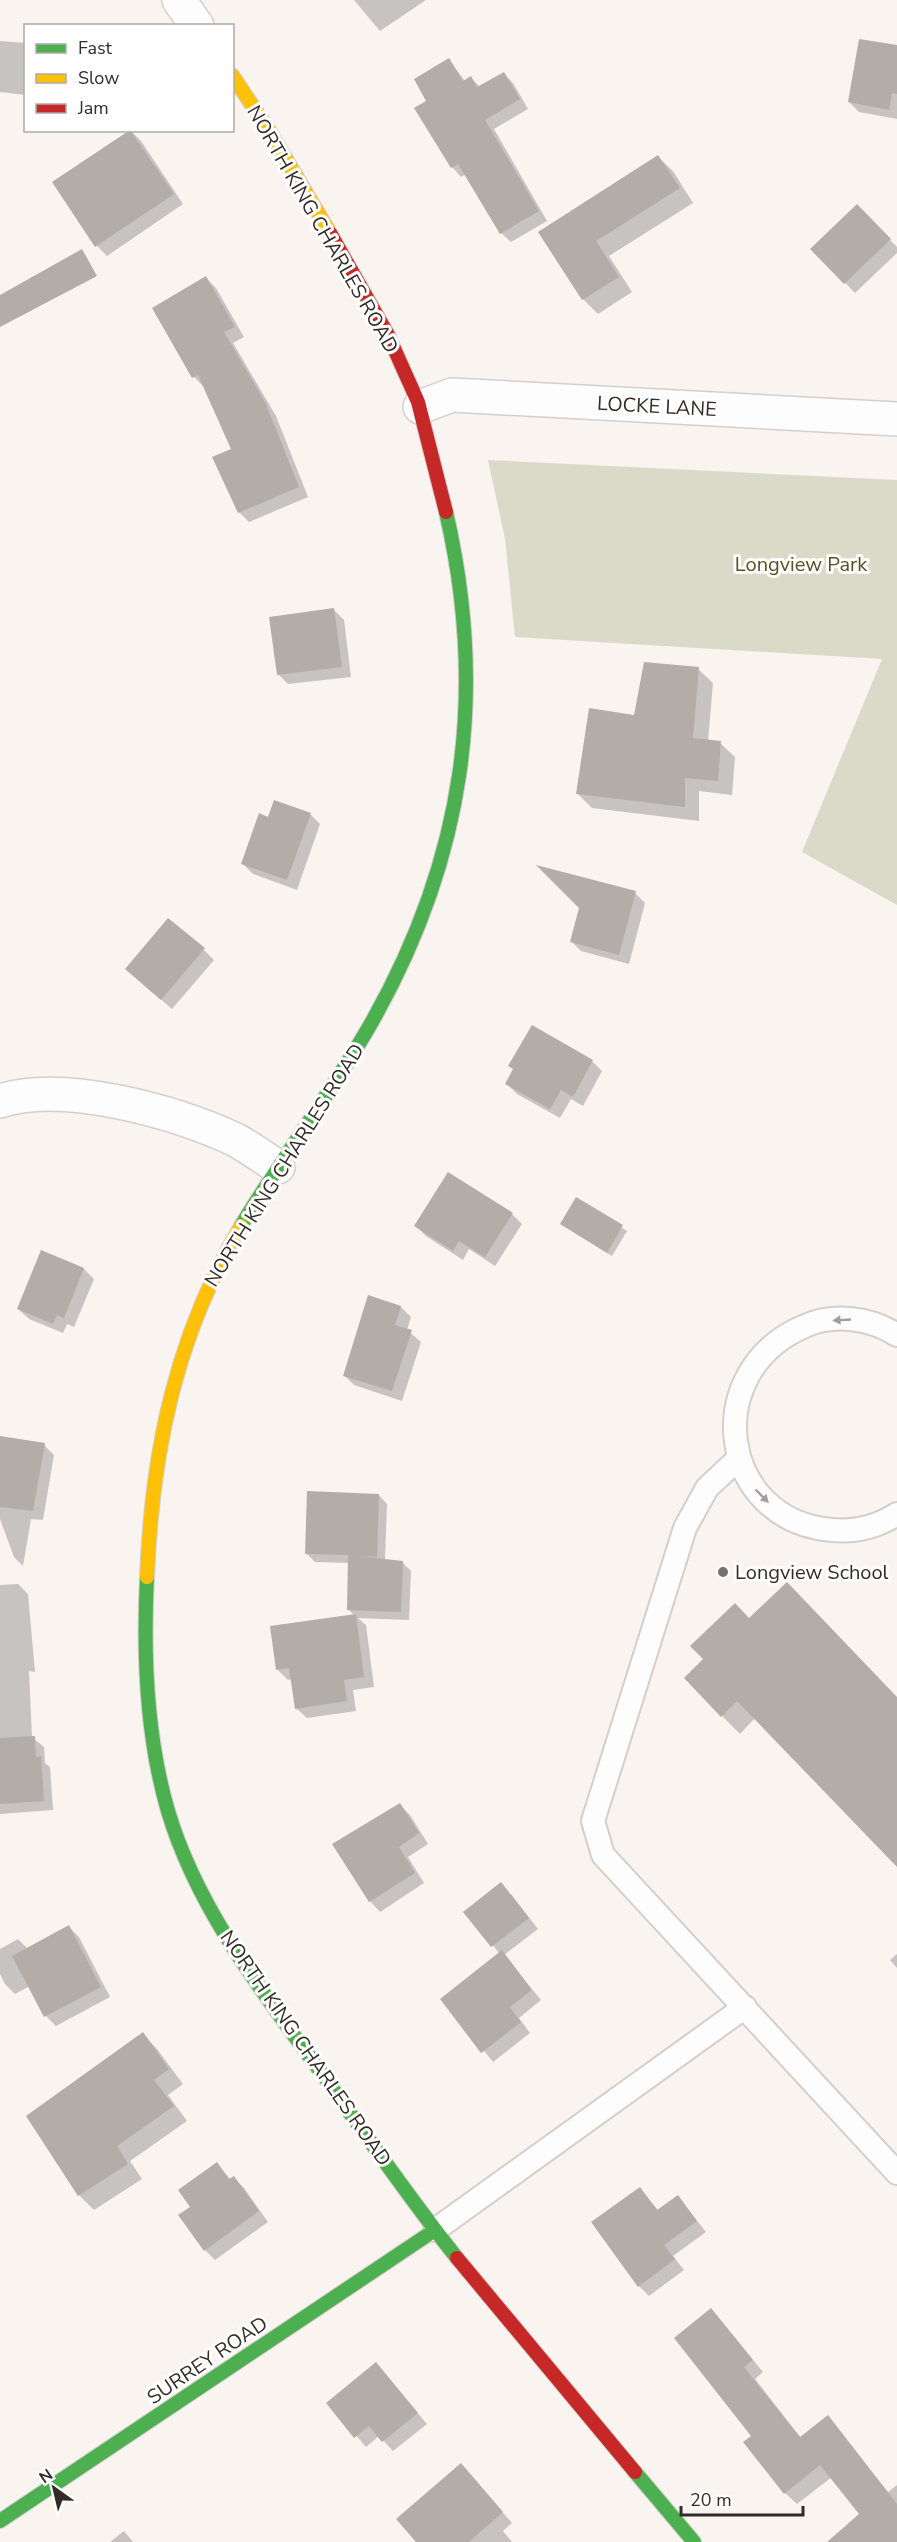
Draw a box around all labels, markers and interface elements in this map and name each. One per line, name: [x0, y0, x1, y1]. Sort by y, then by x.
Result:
legend: [24, 24, 234, 132]
text: Fast: [78, 36, 113, 60]
text: Slow: [78, 66, 119, 90]
text: Jam: [77, 96, 109, 120]
street label: NORTH KING CHARLES ROAD: [240, 100, 405, 358]
street label: LOCKE LANE: [596, 390, 717, 423]
park label: Longview Park: [735, 551, 868, 578]
street label: NORTH KING CHARLES ROAD: [198, 1039, 371, 1292]
one-way arrow: [832, 1315, 851, 1324]
one-way arrow: [755, 1488, 769, 1502]
place label: Longview School: [735, 1559, 889, 1586]
marker: Longview School: [716, 1565, 730, 1579]
street label: NORTH KING CHARLES ROAD: [214, 1925, 397, 2171]
street label: SURREY ROAD: [142, 2310, 273, 2411]
north arrow: [24, 2458, 84, 2518]
text: N: [35, 2464, 57, 2489]
scale bar: [681, 2479, 802, 2517]
text: 20 m: [690, 2488, 732, 2512]

